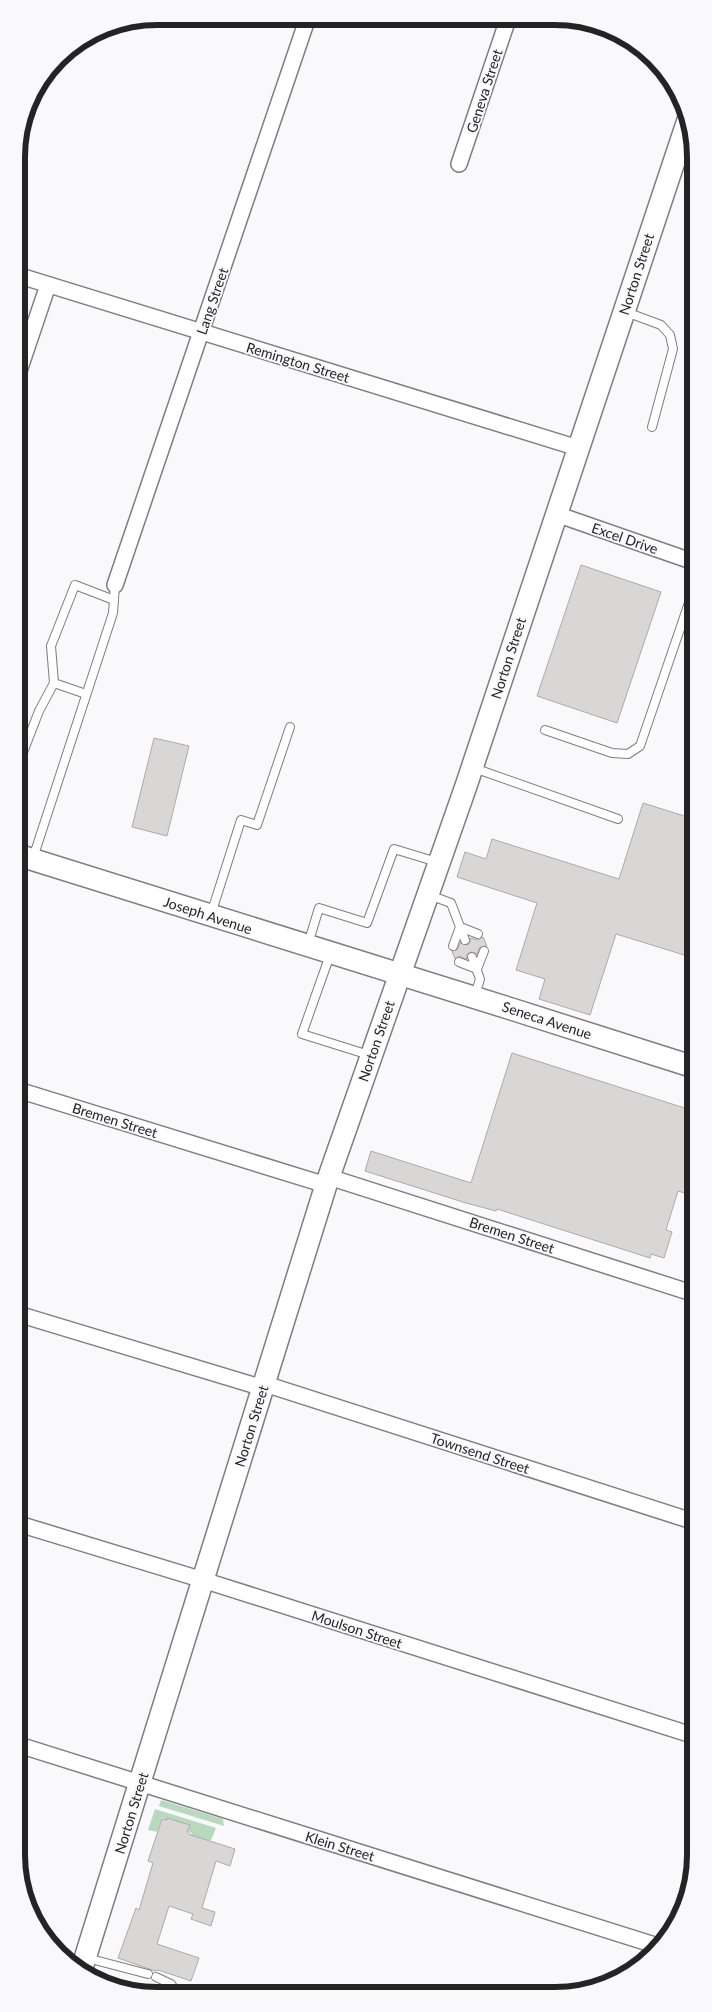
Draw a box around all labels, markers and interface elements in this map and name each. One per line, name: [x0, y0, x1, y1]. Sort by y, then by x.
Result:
street label: Geneva Street: [462, 47, 506, 135]
street label: Norton Street: [615, 231, 657, 317]
street label: Lang Street: [193, 265, 231, 337]
street label: Remington Street: [244, 338, 352, 386]
street label: Excel Drive: [590, 519, 660, 557]
street label: Norton Street: [487, 615, 529, 701]
street label: Joseph Avenue: [162, 893, 254, 937]
street label: Norton Street: [354, 998, 398, 1084]
street label: Seneca Avenue: [500, 998, 594, 1042]
street label: Bremen Street: [70, 1099, 160, 1141]
street label: Bremen Street: [467, 1213, 557, 1257]
street label: Norton Street: [230, 1383, 272, 1469]
street label: Townsend Street: [429, 1429, 531, 1477]
street label: Moulson Street: [310, 1606, 404, 1652]
street label: Norton Street: [110, 1770, 152, 1856]
street label: Klein Street: [303, 1827, 377, 1865]

